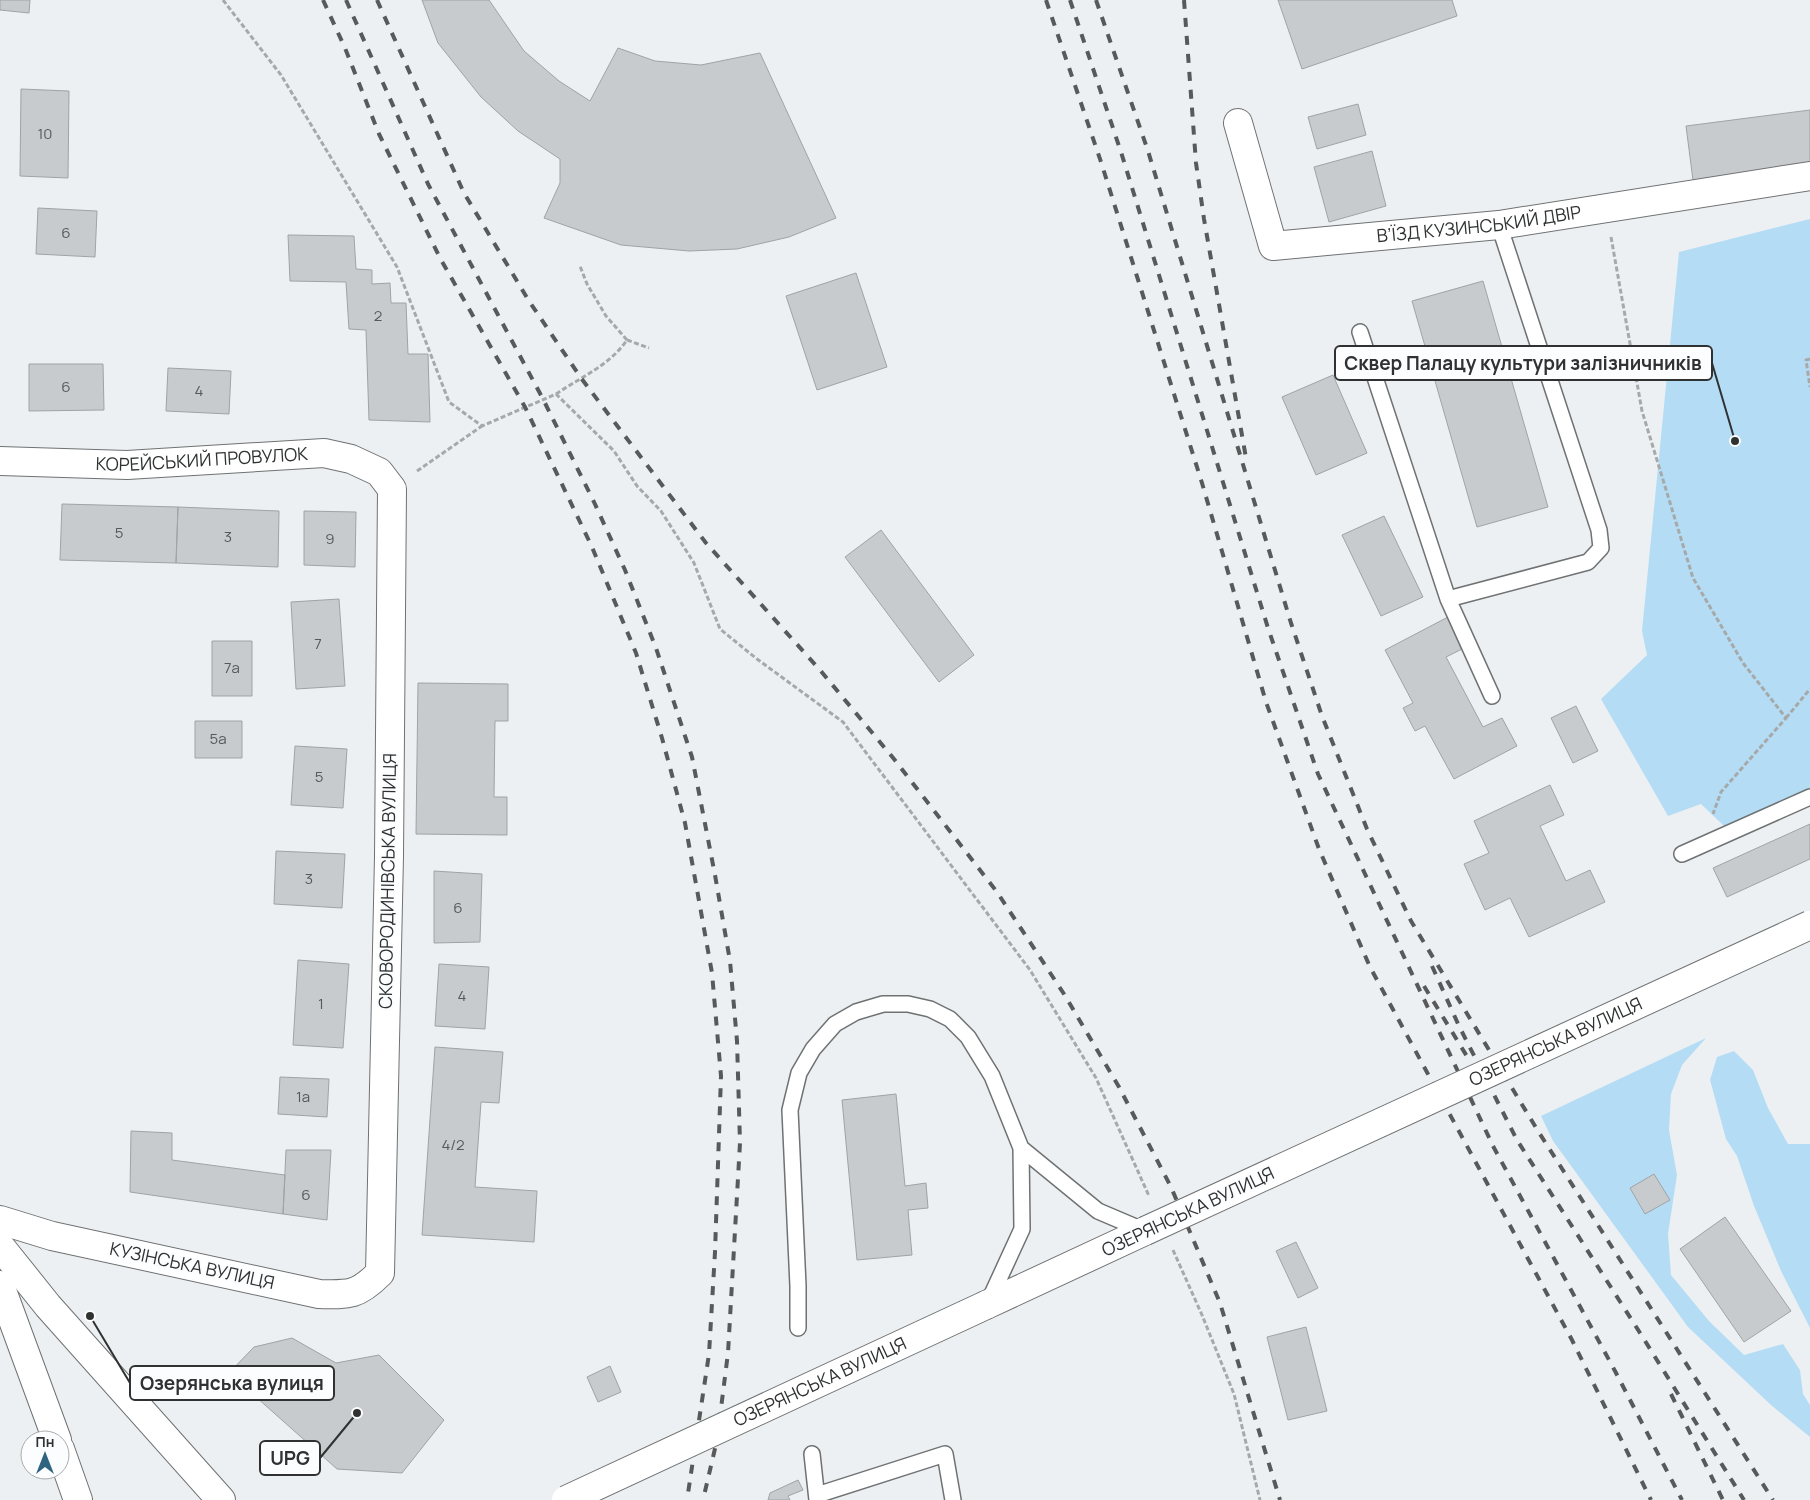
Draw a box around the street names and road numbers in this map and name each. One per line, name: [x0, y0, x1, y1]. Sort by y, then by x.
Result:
street label: В’ЇЗД КУЗИНСЬКИЙ ДВІР: [1376, 199, 1583, 247]
street label: КОРЕЙСЬКИЙ ПРОВУЛОК: [95, 441, 309, 476]
street label: СКОВОРОДИНІВСЬКА ВУЛИЦЯ: [373, 753, 401, 1009]
street label: ОЗЕРЯНСЬКА ВУЛИЦЯ: [1465, 991, 1646, 1091]
street label: ОЗЕРЯНСЬКА ВУЛИЦЯ: [1097, 1161, 1278, 1262]
street label: КУЗІНСЬКА ВУЛИЦЯ: [108, 1236, 277, 1294]
street label: ОЗЕРЯНСЬКА ВУЛИЦЯ: [729, 1331, 910, 1432]

